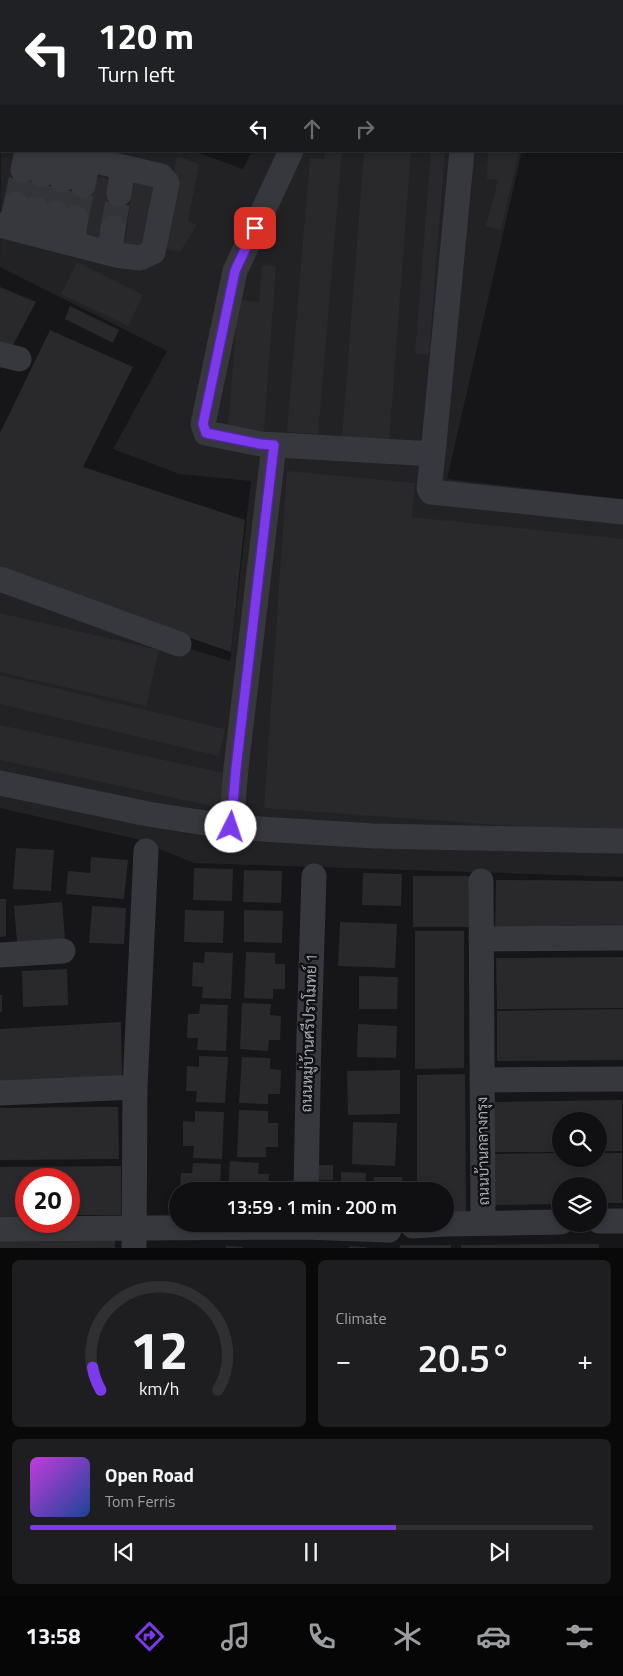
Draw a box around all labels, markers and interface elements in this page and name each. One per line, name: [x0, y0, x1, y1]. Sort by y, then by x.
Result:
text: 120 m: [98, 9, 194, 63]
icon: left: [15, 20, 80, 85]
text: Turn left: [98, 57, 175, 91]
icon: left: [245, 115, 273, 143]
icon: ahead: [298, 115, 326, 143]
icon: right: [351, 115, 379, 143]
pin: [234, 207, 276, 249]
icon: arrive: [241, 214, 269, 242]
position arrow: [204, 800, 256, 852]
street label: ถนนหมู่บ้านศรีปราโมทย์ 1: [294, 953, 323, 1113]
street label: ถนนบ้านกลางกรุง: [470, 1097, 495, 1205]
map controls: [552, 1112, 607, 1232]
button: search: [552, 1112, 607, 1167]
speed limit sign: 20: [15, 1168, 80, 1233]
button: layers: [552, 1177, 607, 1232]
text: 13:59 · 1 min · 200 m: [226, 1192, 397, 1221]
text: Climate: [336, 1306, 387, 1330]
text: 12: [130, 1310, 188, 1389]
text: 20.5°: [417, 1329, 511, 1387]
text: −: [336, 1338, 351, 1381]
text: +: [577, 1338, 593, 1381]
text: km/h: [139, 1375, 179, 1402]
text: Open Road: [105, 1460, 194, 1489]
text: Tom Ferris: [105, 1489, 176, 1513]
icon: previous: [110, 1538, 138, 1566]
icon: pause: [297, 1538, 325, 1566]
icon: next: [485, 1538, 513, 1566]
text: 13:58: [26, 1619, 80, 1653]
icon: directions: [132, 1619, 167, 1654]
icon: music: [218, 1619, 253, 1654]
icon: phone: [304, 1619, 339, 1654]
icon: climate: [390, 1619, 425, 1654]
icon: car: [476, 1619, 511, 1654]
icon: filters: [562, 1619, 597, 1654]

